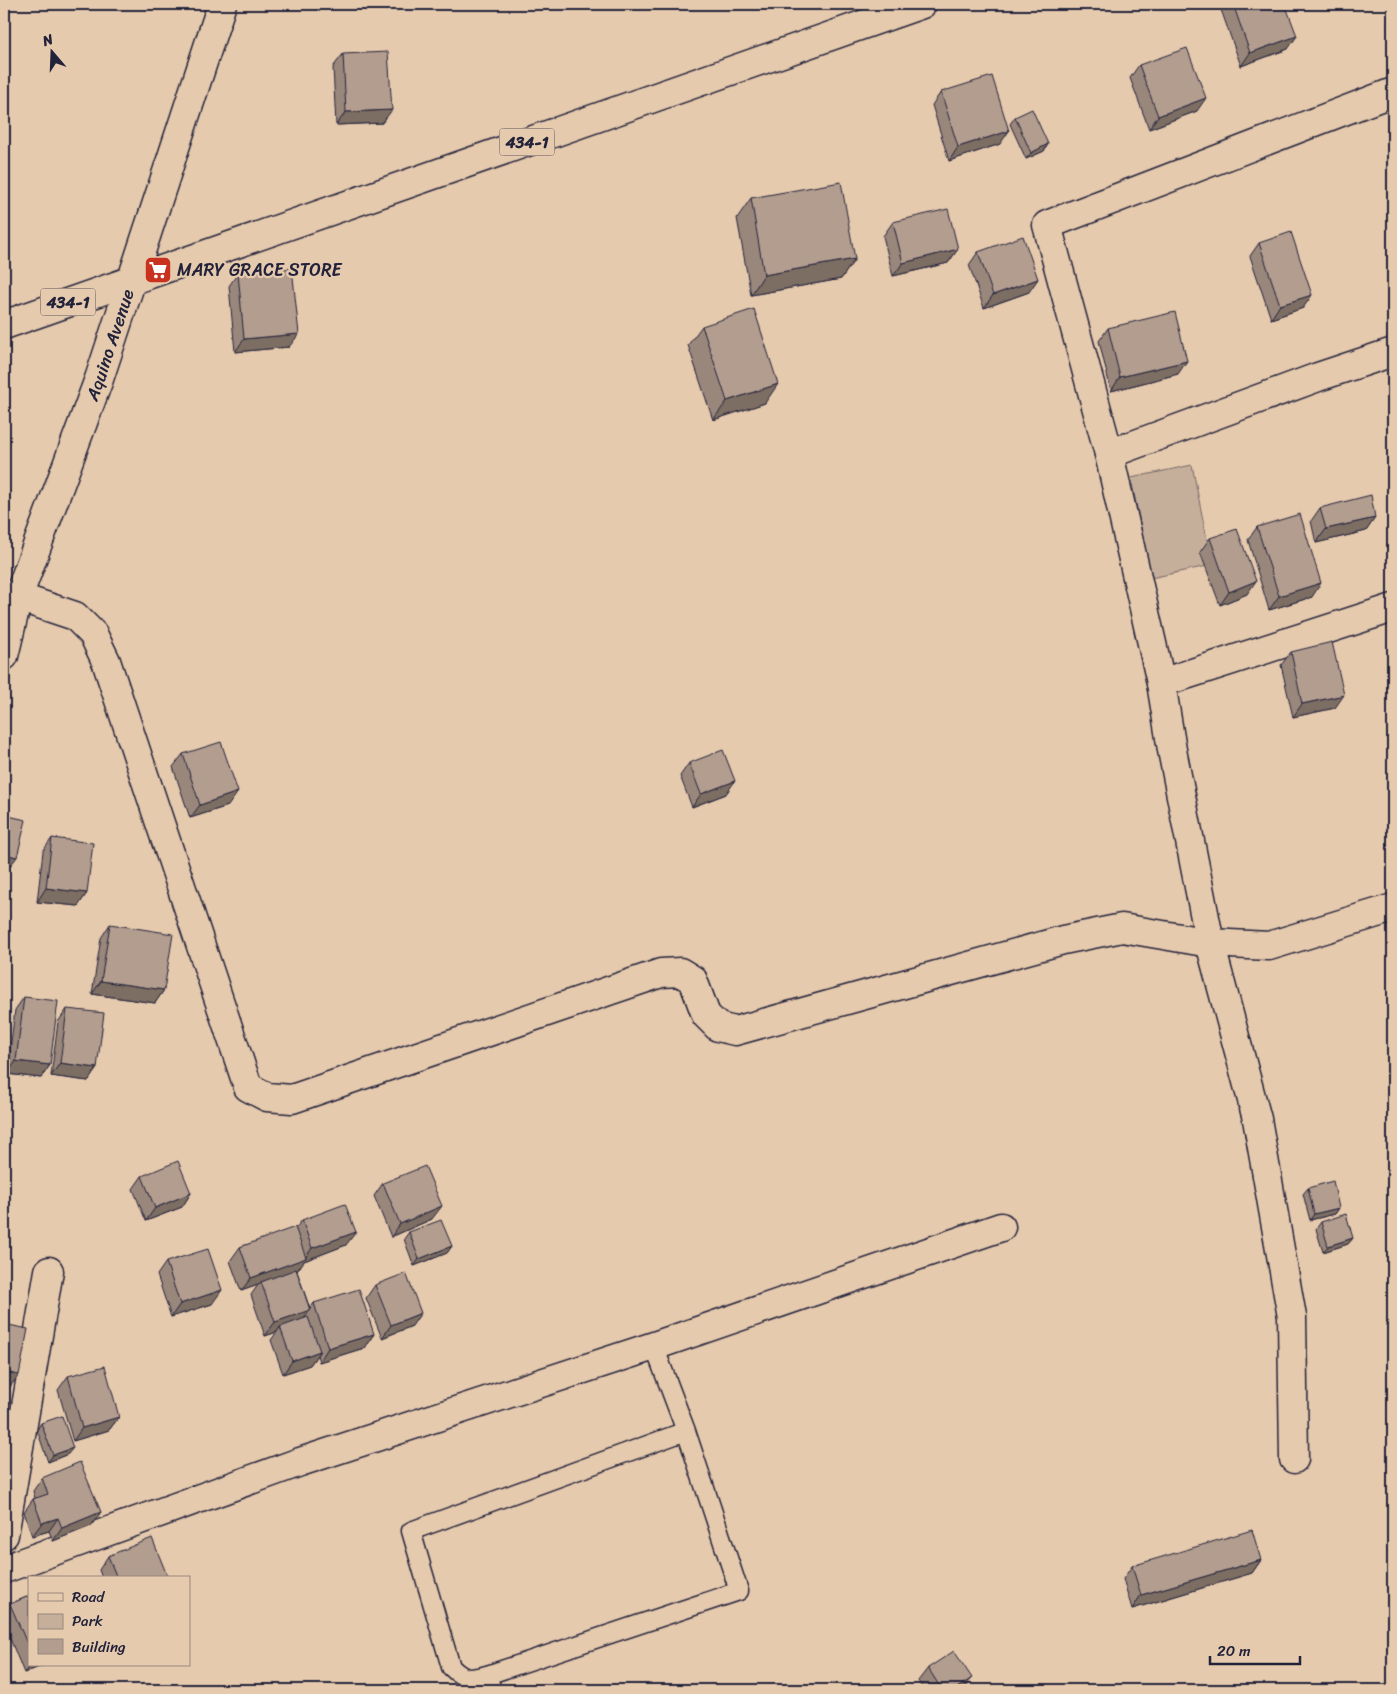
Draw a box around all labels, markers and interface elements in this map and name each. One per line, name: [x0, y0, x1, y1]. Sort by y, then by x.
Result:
text: N: [38, 27, 57, 54]
north arrow: [28, 28, 78, 78]
road number: 434-1: [500, 128, 554, 156]
place label: MARY GRACE STORE: [177, 254, 343, 286]
supermarket icon: MARY GRACE STORE: [143, 255, 173, 285]
street label: Aquino Avenue: [76, 285, 144, 406]
road number: 434-1: [40, 288, 96, 316]
legend: [28, 1576, 190, 1666]
text: Road: [72, 1584, 105, 1610]
text: Park: [72, 1608, 103, 1634]
text: Building: [72, 1634, 126, 1660]
scale bar: [1210, 1634, 1300, 1666]
text: 20 m: [1217, 1638, 1251, 1664]

